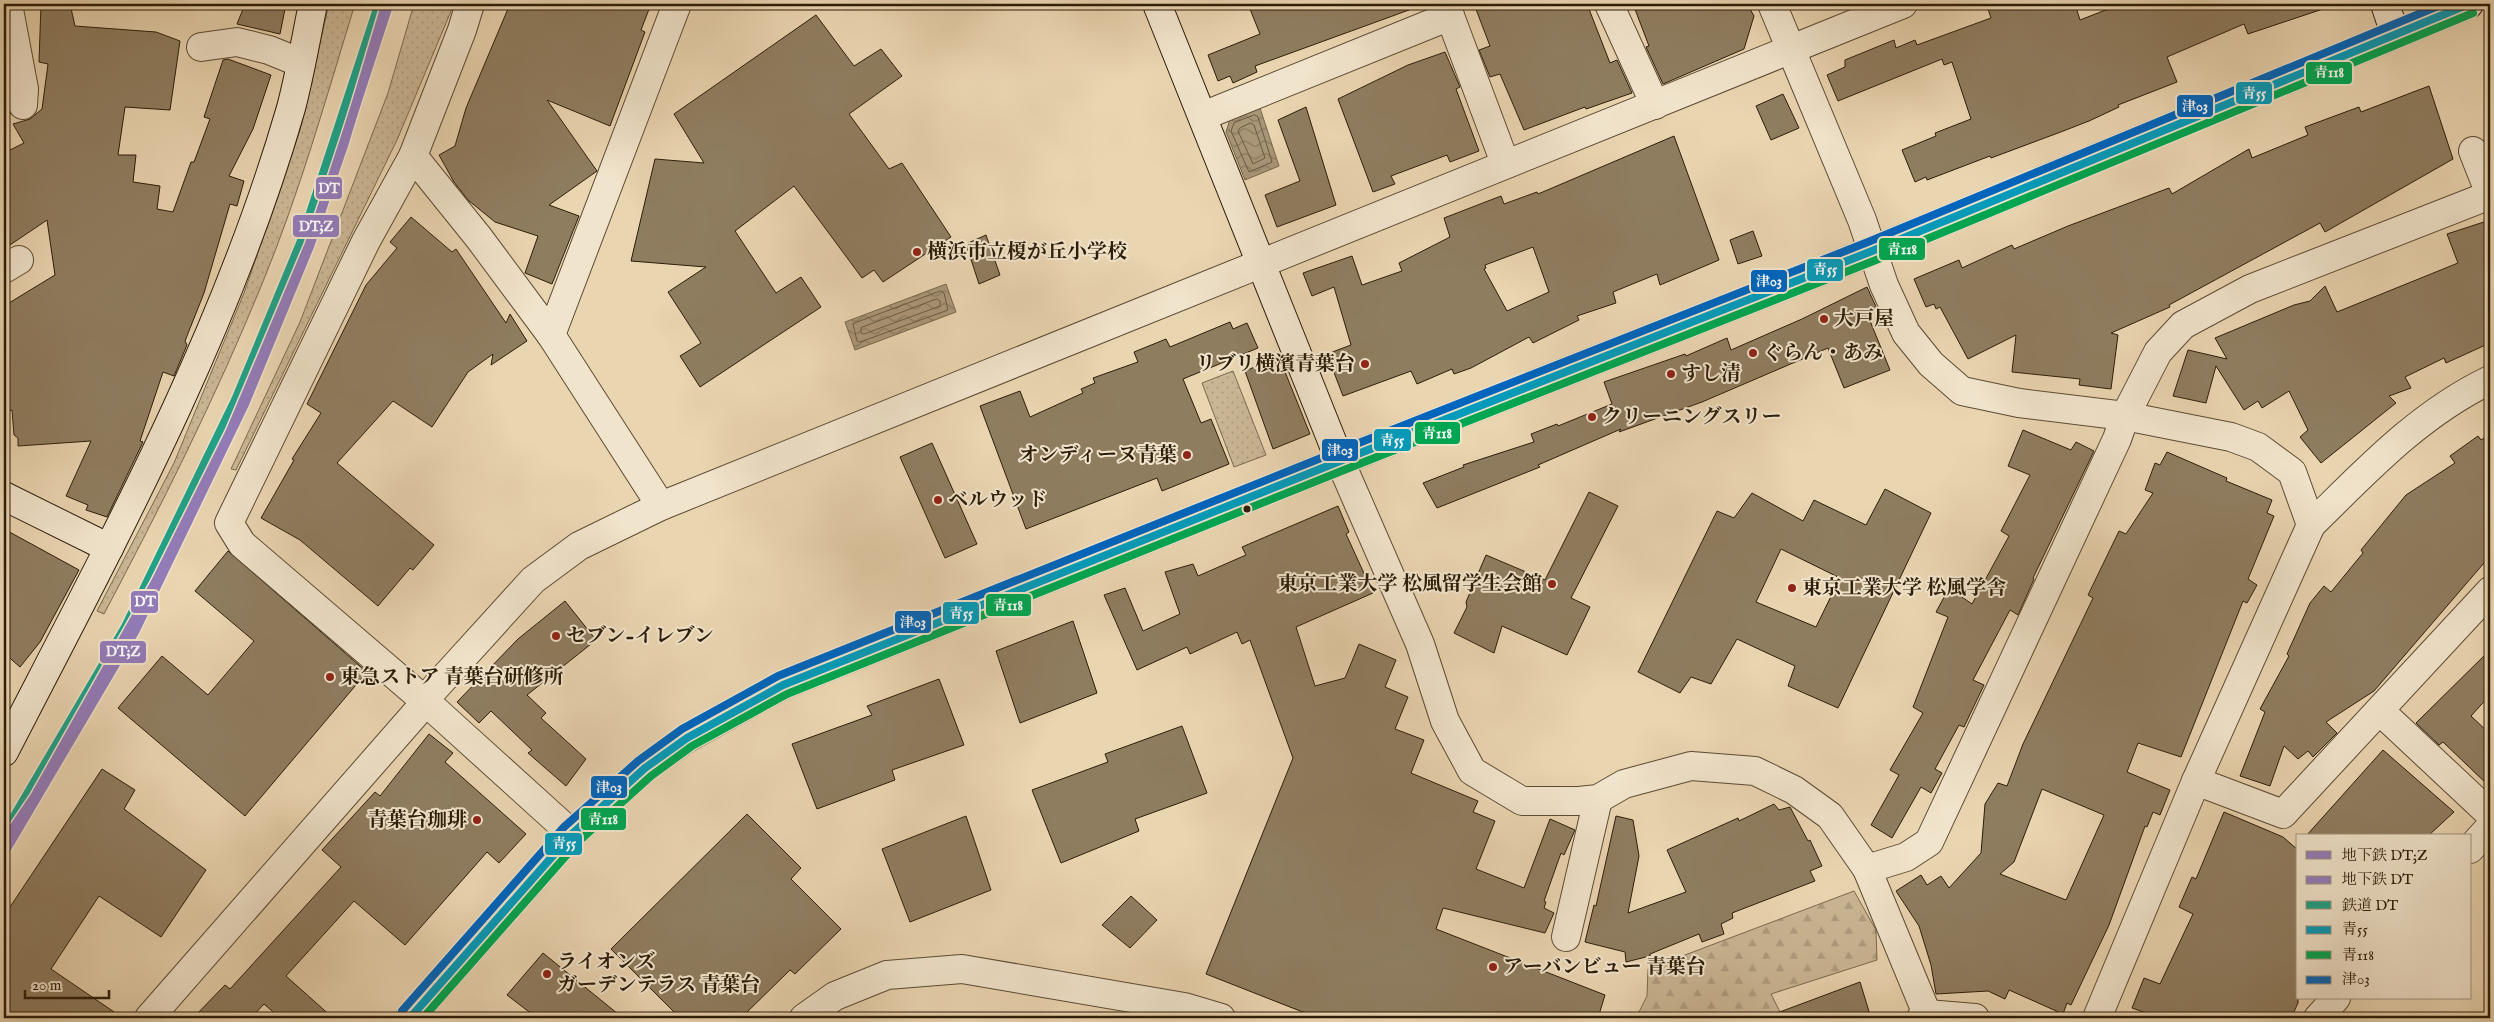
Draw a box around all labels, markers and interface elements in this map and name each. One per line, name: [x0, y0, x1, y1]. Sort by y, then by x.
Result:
line badge: 青118: [2305, 61, 2353, 85]
text: 青118: [2314, 64, 2344, 82]
line badge: 青55: [2235, 81, 2273, 105]
text: 青55: [2242, 85, 2266, 103]
line badge: 津03: [2176, 94, 2214, 118]
text: 津03: [2182, 98, 2208, 116]
line badge: DT: [315, 176, 343, 200]
text: DT: [318, 180, 341, 198]
line badge: DT;Z: [292, 214, 340, 238]
text: DT;Z: [299, 218, 334, 236]
line badge: 青118: [1878, 237, 1926, 261]
place label: 横浜市立榎が丘小学校: [927, 240, 1127, 265]
text: 青118: [1887, 241, 1917, 259]
marker: 横浜市立榎が丘小学校: [911, 246, 923, 258]
line badge: 青55: [1806, 258, 1844, 282]
text: 青55: [1813, 261, 1837, 279]
line badge: 津03: [1750, 269, 1788, 293]
text: 津03: [1756, 273, 1782, 291]
place label: 大戸屋: [1834, 307, 1894, 332]
marker: 大戸屋: [1818, 313, 1830, 325]
place label: ぐらん・あみ: [1763, 341, 1883, 366]
marker: ぐらん・あみ: [1747, 347, 1759, 359]
place label: リブリ横濱青葉台: [1196, 352, 1355, 377]
marker: リブリ横濱青葉台: [1359, 358, 1371, 370]
place label: すし清: [1681, 362, 1741, 387]
marker: すし清: [1665, 368, 1677, 380]
place label: クリーニングスリー: [1602, 405, 1781, 430]
marker: クリーニングスリー: [1586, 411, 1598, 423]
line badge: 青118: [1414, 421, 1461, 445]
text: 青118: [1422, 425, 1452, 443]
line badge: 青55: [1373, 428, 1412, 452]
text: 青55: [1380, 432, 1404, 450]
line badge: 津03: [1321, 438, 1359, 462]
text: 津03: [1327, 442, 1353, 460]
place label: オンディーヌ青葉: [1019, 443, 1177, 468]
marker: オンディーヌ青葉: [1181, 449, 1193, 461]
place label: ベルウッド: [948, 488, 1048, 513]
marker: ベルウッド: [932, 494, 944, 506]
unlabelled marker: [1242, 504, 1252, 514]
place label: 東京工業大学 松風留学生会館: [1278, 572, 1542, 597]
place label: 東京工業大学 松風学舎: [1802, 576, 2006, 601]
marker: 東京工業大学 松風留学生会館: [1546, 578, 1558, 590]
marker: 東京工業大学 松風学舎: [1786, 582, 1798, 594]
line badge: DT: [130, 590, 159, 614]
text: DT: [134, 593, 157, 611]
line badge: 青118: [985, 593, 1032, 617]
text: 青118: [993, 597, 1023, 615]
line badge: 青55: [942, 601, 980, 625]
text: 青55: [949, 605, 973, 623]
line badge: 津03: [894, 610, 932, 634]
text: 津03: [900, 614, 926, 632]
place label: セブン-イレブン: [566, 624, 714, 649]
marker: セブン-イレブン: [550, 630, 562, 642]
line badge: DT;Z: [99, 640, 147, 664]
text: DT;Z: [106, 643, 141, 661]
place label: 東急ストア 青葉台研修所: [340, 665, 564, 690]
marker: 東急ストア 青葉台研修所: [324, 671, 336, 683]
line badge: 津03: [590, 775, 628, 799]
text: 津03: [596, 779, 622, 797]
line badge: 青118: [580, 807, 627, 831]
place label: 青葉台珈琲: [367, 808, 467, 833]
text: 青118: [588, 811, 618, 829]
marker: 青葉台珈琲: [471, 814, 483, 826]
line badge: 青55: [544, 832, 583, 856]
legend: [2296, 834, 2472, 1000]
text: 青55: [552, 835, 576, 853]
text: 地下鉄 DT;Z: [2342, 846, 2428, 865]
text: 地下鉄 DT: [2342, 870, 2413, 889]
text: 鉄道 DT: [2342, 896, 2398, 915]
text: 青55: [2342, 920, 2368, 939]
text: 青118: [2342, 946, 2374, 965]
place label: ライオンズ ガーデンテラス 青葉台: [557, 950, 760, 998]
place label: アーバンビュー 青葉台: [1503, 955, 1706, 980]
marker: アーバンビュー 青葉台: [1487, 961, 1499, 973]
scale bar: [25, 967, 109, 999]
marker: ライオンズ ガーデンテラス 青葉台: [541, 968, 553, 980]
text: 津03: [2342, 970, 2370, 989]
text: 20 m: [32, 976, 62, 995]

